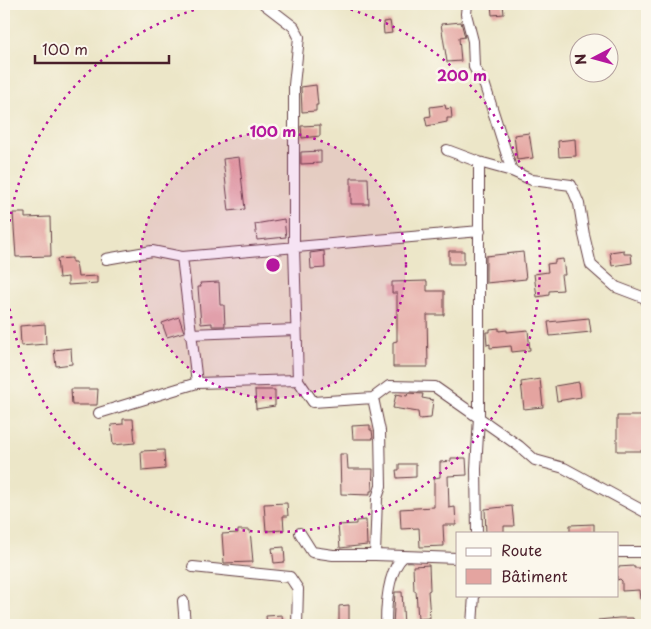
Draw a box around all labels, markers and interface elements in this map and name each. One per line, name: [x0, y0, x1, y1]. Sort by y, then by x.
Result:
scale bar: [35, 32, 169, 64]
north arrow: [568, 32, 618, 82]
text: 100 m: [42, 37, 88, 60]
text: N: [570, 53, 592, 66]
text: 200 m: [437, 63, 487, 86]
text: 100 m: [250, 119, 296, 142]
centre of rings: [264, 256, 282, 274]
legend: [456, 532, 618, 596]
text: Route: [501, 538, 542, 561]
text: Bâtiment: [501, 564, 568, 587]

